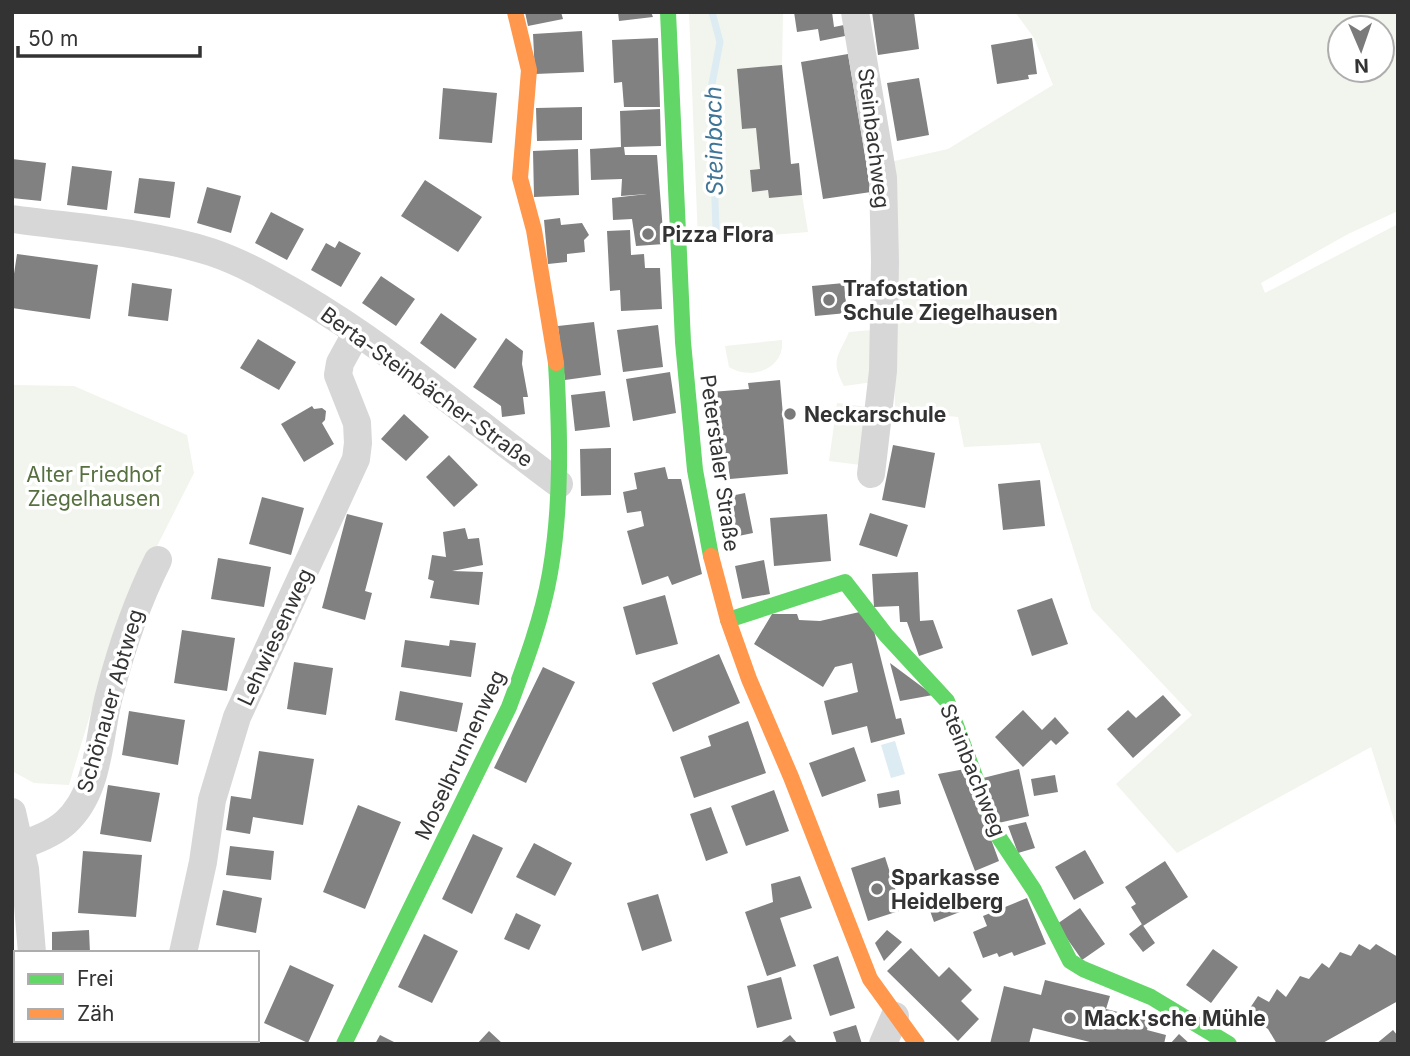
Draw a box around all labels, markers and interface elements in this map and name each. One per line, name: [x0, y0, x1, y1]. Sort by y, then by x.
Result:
scale bar: [18, 14, 200, 58]
north arrow: [1326, 14, 1396, 84]
text: 50 m: [28, 26, 78, 51]
text: N: [1354, 54, 1369, 77]
street label: Steinbachweg: [853, 66, 895, 210]
water label: Steinbach: [699, 86, 729, 196]
place label: Pizza Flora: [662, 222, 774, 247]
marker: Pizza Flora: [640, 226, 656, 242]
place label: Trafostation Schule Ziegelhausen: [843, 276, 1058, 325]
marker: Trafostation Schule Ziegelhausen: [821, 292, 837, 308]
street label: Berta-Steinbächer-Straße: [316, 302, 538, 472]
street label: Peterstaler Straße: [695, 373, 745, 553]
place label: Neckarschule: [804, 402, 946, 427]
marker: Neckarschule: [782, 406, 798, 422]
park label: Alter Friedhof Ziegelhausen: [26, 462, 162, 511]
street label: Lehwiesenweg: [232, 564, 318, 710]
street label: Schönauer Abtweg: [72, 606, 148, 796]
street label: Moselbrunnenweg: [410, 666, 510, 844]
street label: Steinbachweg: [935, 700, 1011, 840]
place label: Sparkasse Heidelberg: [891, 865, 1003, 914]
marker: Sparkasse Heidelberg: [869, 881, 885, 897]
legend: [14, 951, 259, 1042]
text: Frei: [77, 966, 114, 991]
text: Zäh: [77, 1001, 114, 1026]
place label: Mack'sche Mühle: [1084, 1006, 1266, 1031]
marker: Mack'sche Mühle: [1062, 1010, 1078, 1026]

